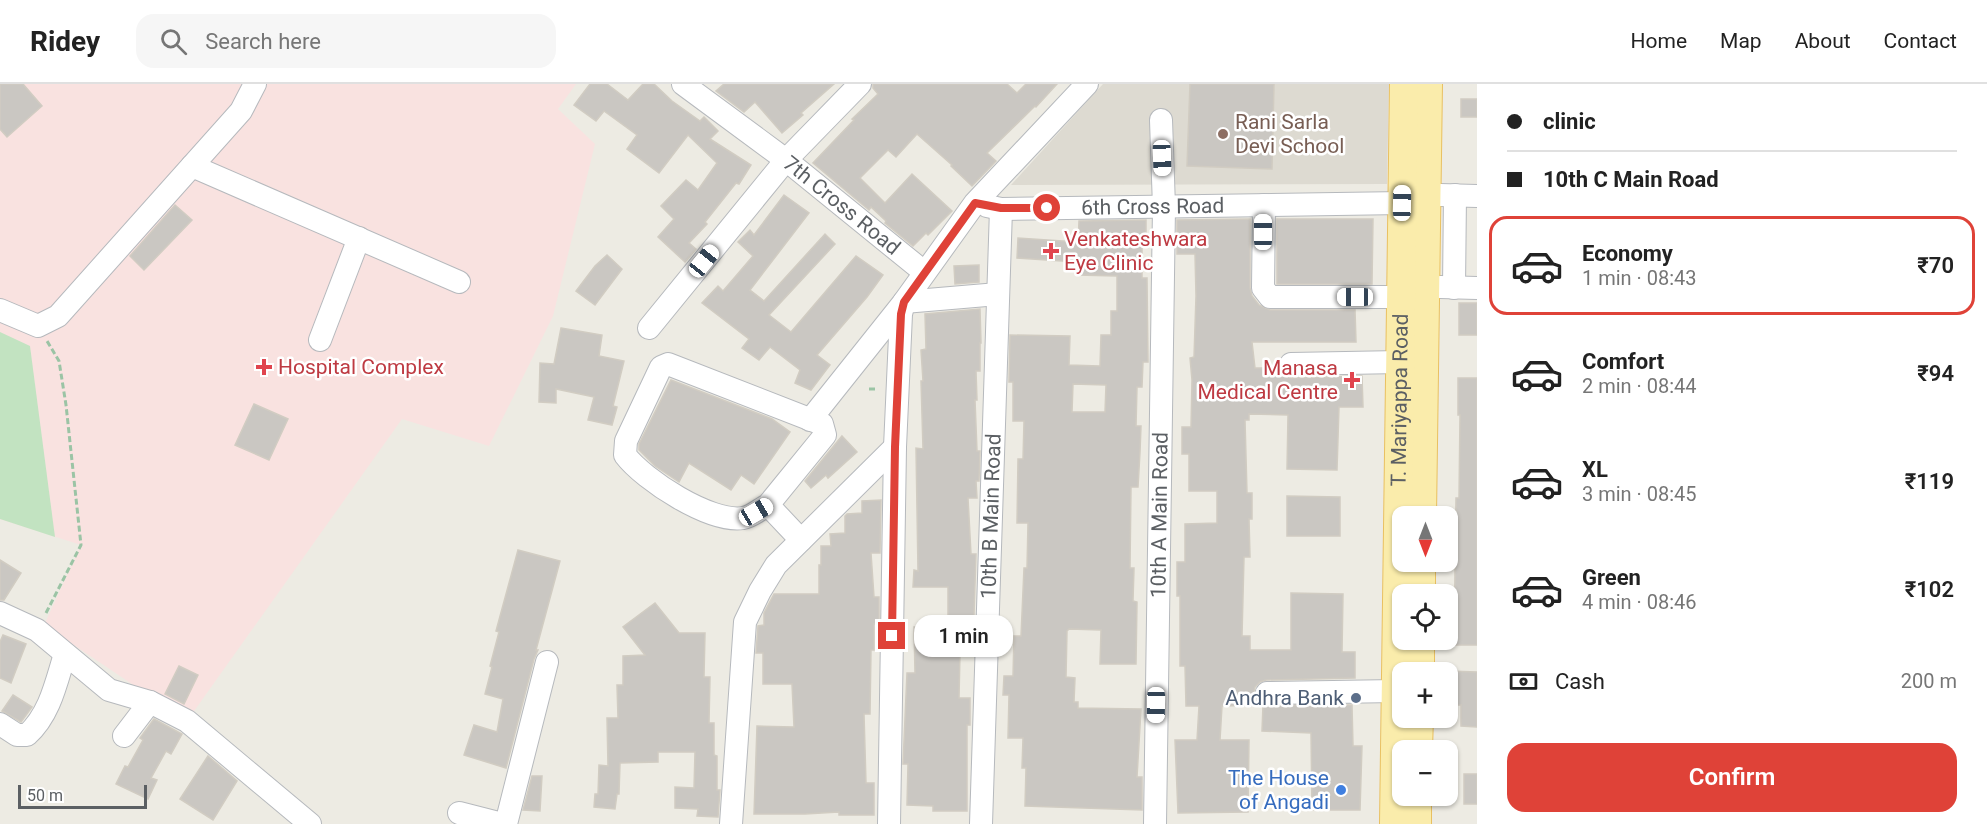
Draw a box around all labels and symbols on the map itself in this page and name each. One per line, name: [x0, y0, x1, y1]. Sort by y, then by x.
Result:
place label: Rani Sarla Devi School: [1235, 110, 1344, 158]
marker: Rani Sarla Devi School: [1216, 127, 1230, 141]
car: [1152, 140, 1172, 176]
street label: 7th Cross Road: [779, 151, 905, 260]
car: [1393, 185, 1411, 221]
route start: [1033, 194, 1060, 221]
street label: 6th Cross Road: [1081, 194, 1224, 220]
car: [1254, 214, 1272, 250]
place label: Venkateshwara Eye Clinic: [1064, 227, 1207, 275]
car: [686, 241, 722, 281]
marker: Venkateshwara Eye Clinic: [1042, 242, 1060, 260]
car: [1337, 288, 1373, 306]
street label: T. Mariyappa Road: [1387, 313, 1413, 487]
place label: Hospital Complex: [278, 355, 444, 379]
place label: Manasa Medical Centre: [1198, 356, 1338, 404]
marker: Hospital Complex: [255, 358, 273, 376]
marker: Manasa Medical Centre: [1343, 371, 1361, 389]
street label: 10th A Main Road: [1146, 432, 1173, 598]
street label: 10th B Main Road: [976, 433, 1006, 599]
car: [736, 495, 776, 529]
north arrow: [1392, 506, 1458, 572]
callout: 1 min: [913, 615, 1012, 657]
route end: [878, 622, 905, 649]
place label: Andhra Bank: [1225, 686, 1344, 710]
car: [1147, 687, 1165, 723]
marker: Andhra Bank: [1349, 691, 1363, 705]
place label: The House of Angadi: [1228, 766, 1329, 814]
scale bar: [18, 782, 147, 810]
marker: The House of Angadi: [1334, 783, 1348, 797]

